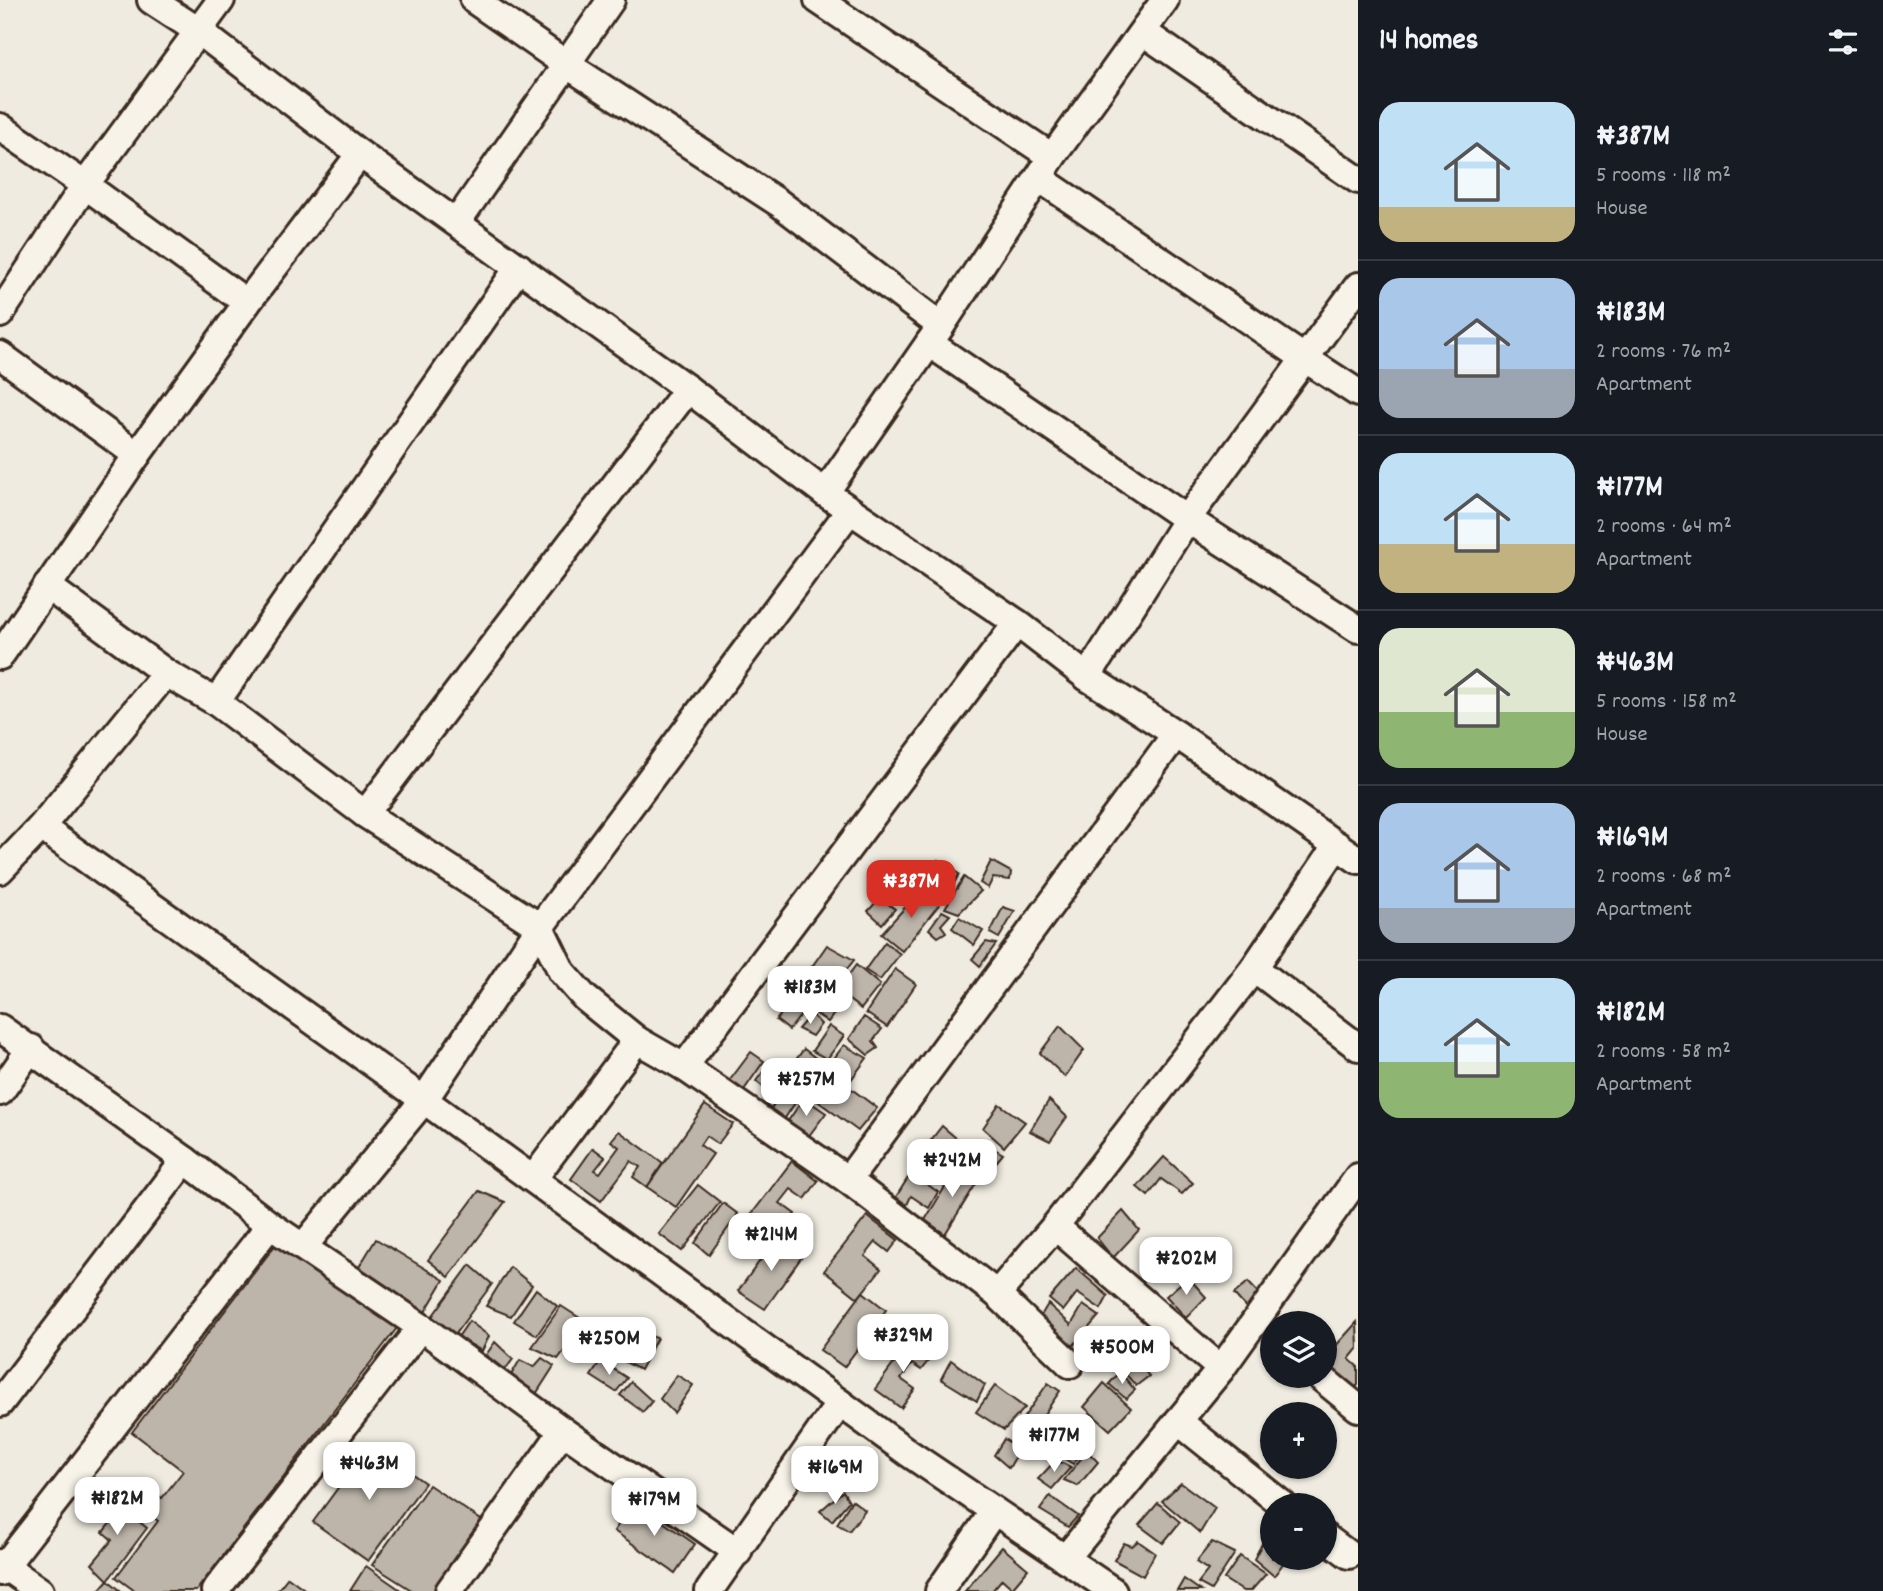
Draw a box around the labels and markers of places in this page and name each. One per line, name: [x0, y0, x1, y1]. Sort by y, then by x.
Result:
pin: ₦387M: [862, 860, 960, 920]
pin: ₦183M: [761, 967, 859, 1026]
pin: ₦257M: [757, 1058, 855, 1118]
pin: ₦242M: [903, 1140, 1001, 1199]
pin: ₦214M: [722, 1214, 820, 1273]
pin: ₦202M: [1137, 1238, 1235, 1297]
pin: ₦329M: [854, 1314, 952, 1374]
pin: ₦250M: [560, 1318, 658, 1377]
pin: ₦500M: [1073, 1326, 1171, 1386]
pin: ₦177M: [1005, 1414, 1103, 1474]
pin: ₦463M: [320, 1442, 418, 1502]
pin: ₦169M: [786, 1446, 884, 1506]
pin: ₦182M: [68, 1478, 166, 1537]
pin: ₦179M: [605, 1478, 703, 1538]

